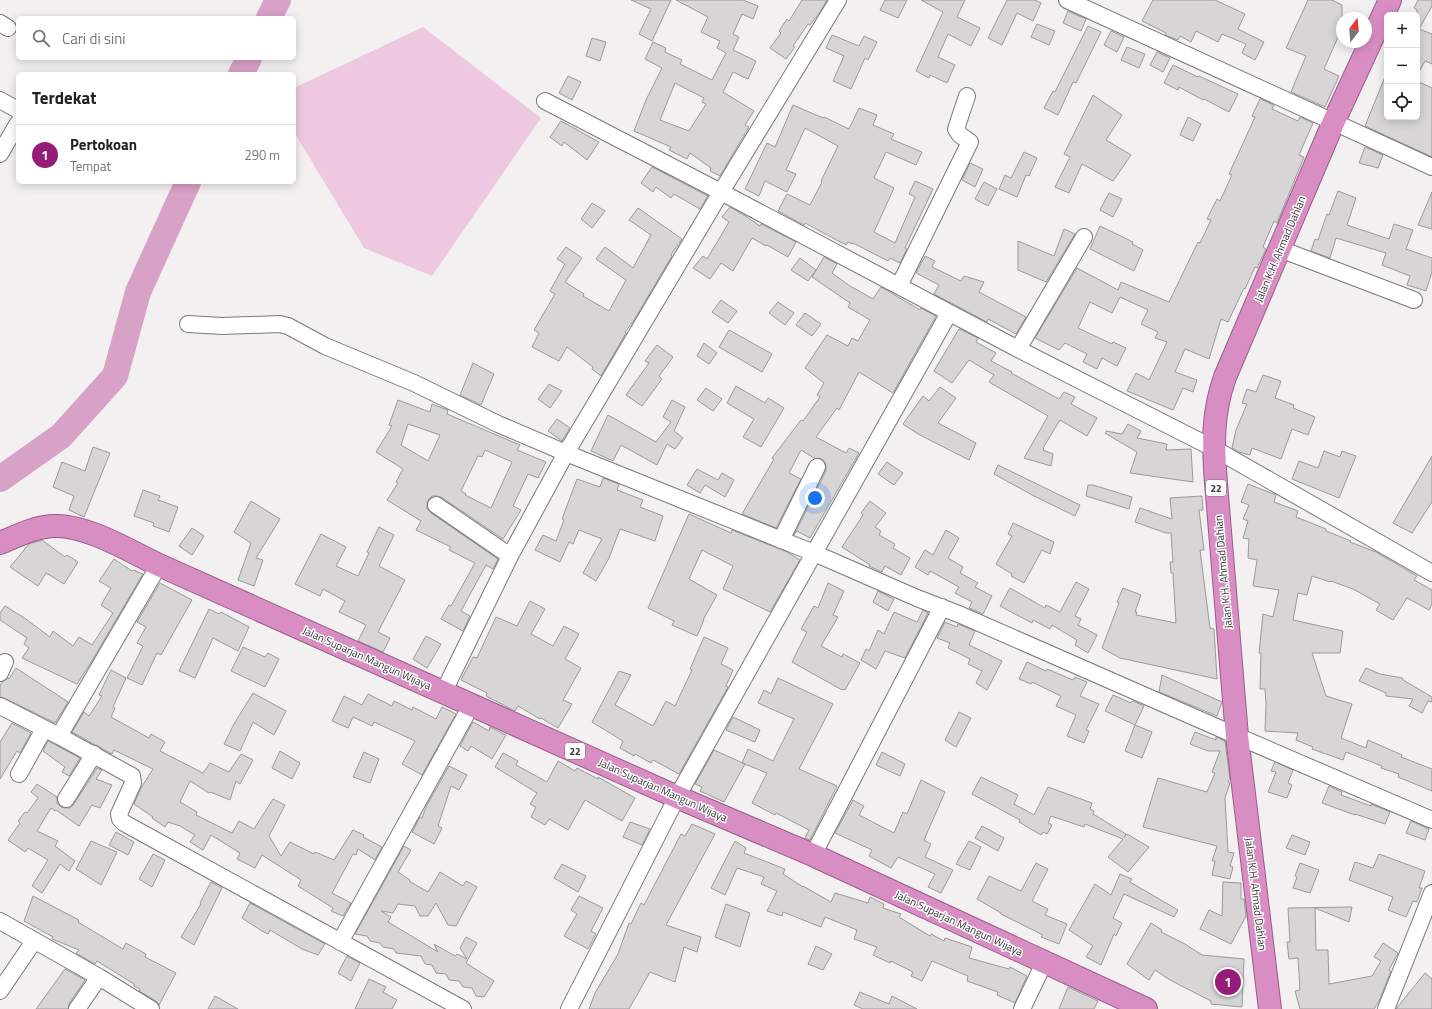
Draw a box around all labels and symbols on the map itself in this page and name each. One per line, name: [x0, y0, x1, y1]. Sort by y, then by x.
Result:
north arrow: [1336, 12, 1372, 48]
street label: Jalan K.H. Ahmad Dahlan: [1250, 193, 1310, 305]
road number: 22: [1206, 480, 1226, 496]
your location: [805, 488, 825, 508]
street label: Jalan K.H. Ahmad Dahlan: [1210, 515, 1236, 629]
street label: Jalan Suparjan Mangun Wijaya: [300, 622, 434, 694]
road number: 22: [565, 743, 585, 759]
street label: Jalan Suparjan Mangun Wijaya: [596, 754, 730, 826]
street label: Jalan K.H. Ahmad Dahlan: [1241, 837, 1271, 952]
street label: Jalan Suparjan Mangun Wijaya: [892, 886, 1026, 960]
pin: 1: [1215, 967, 1241, 997]

